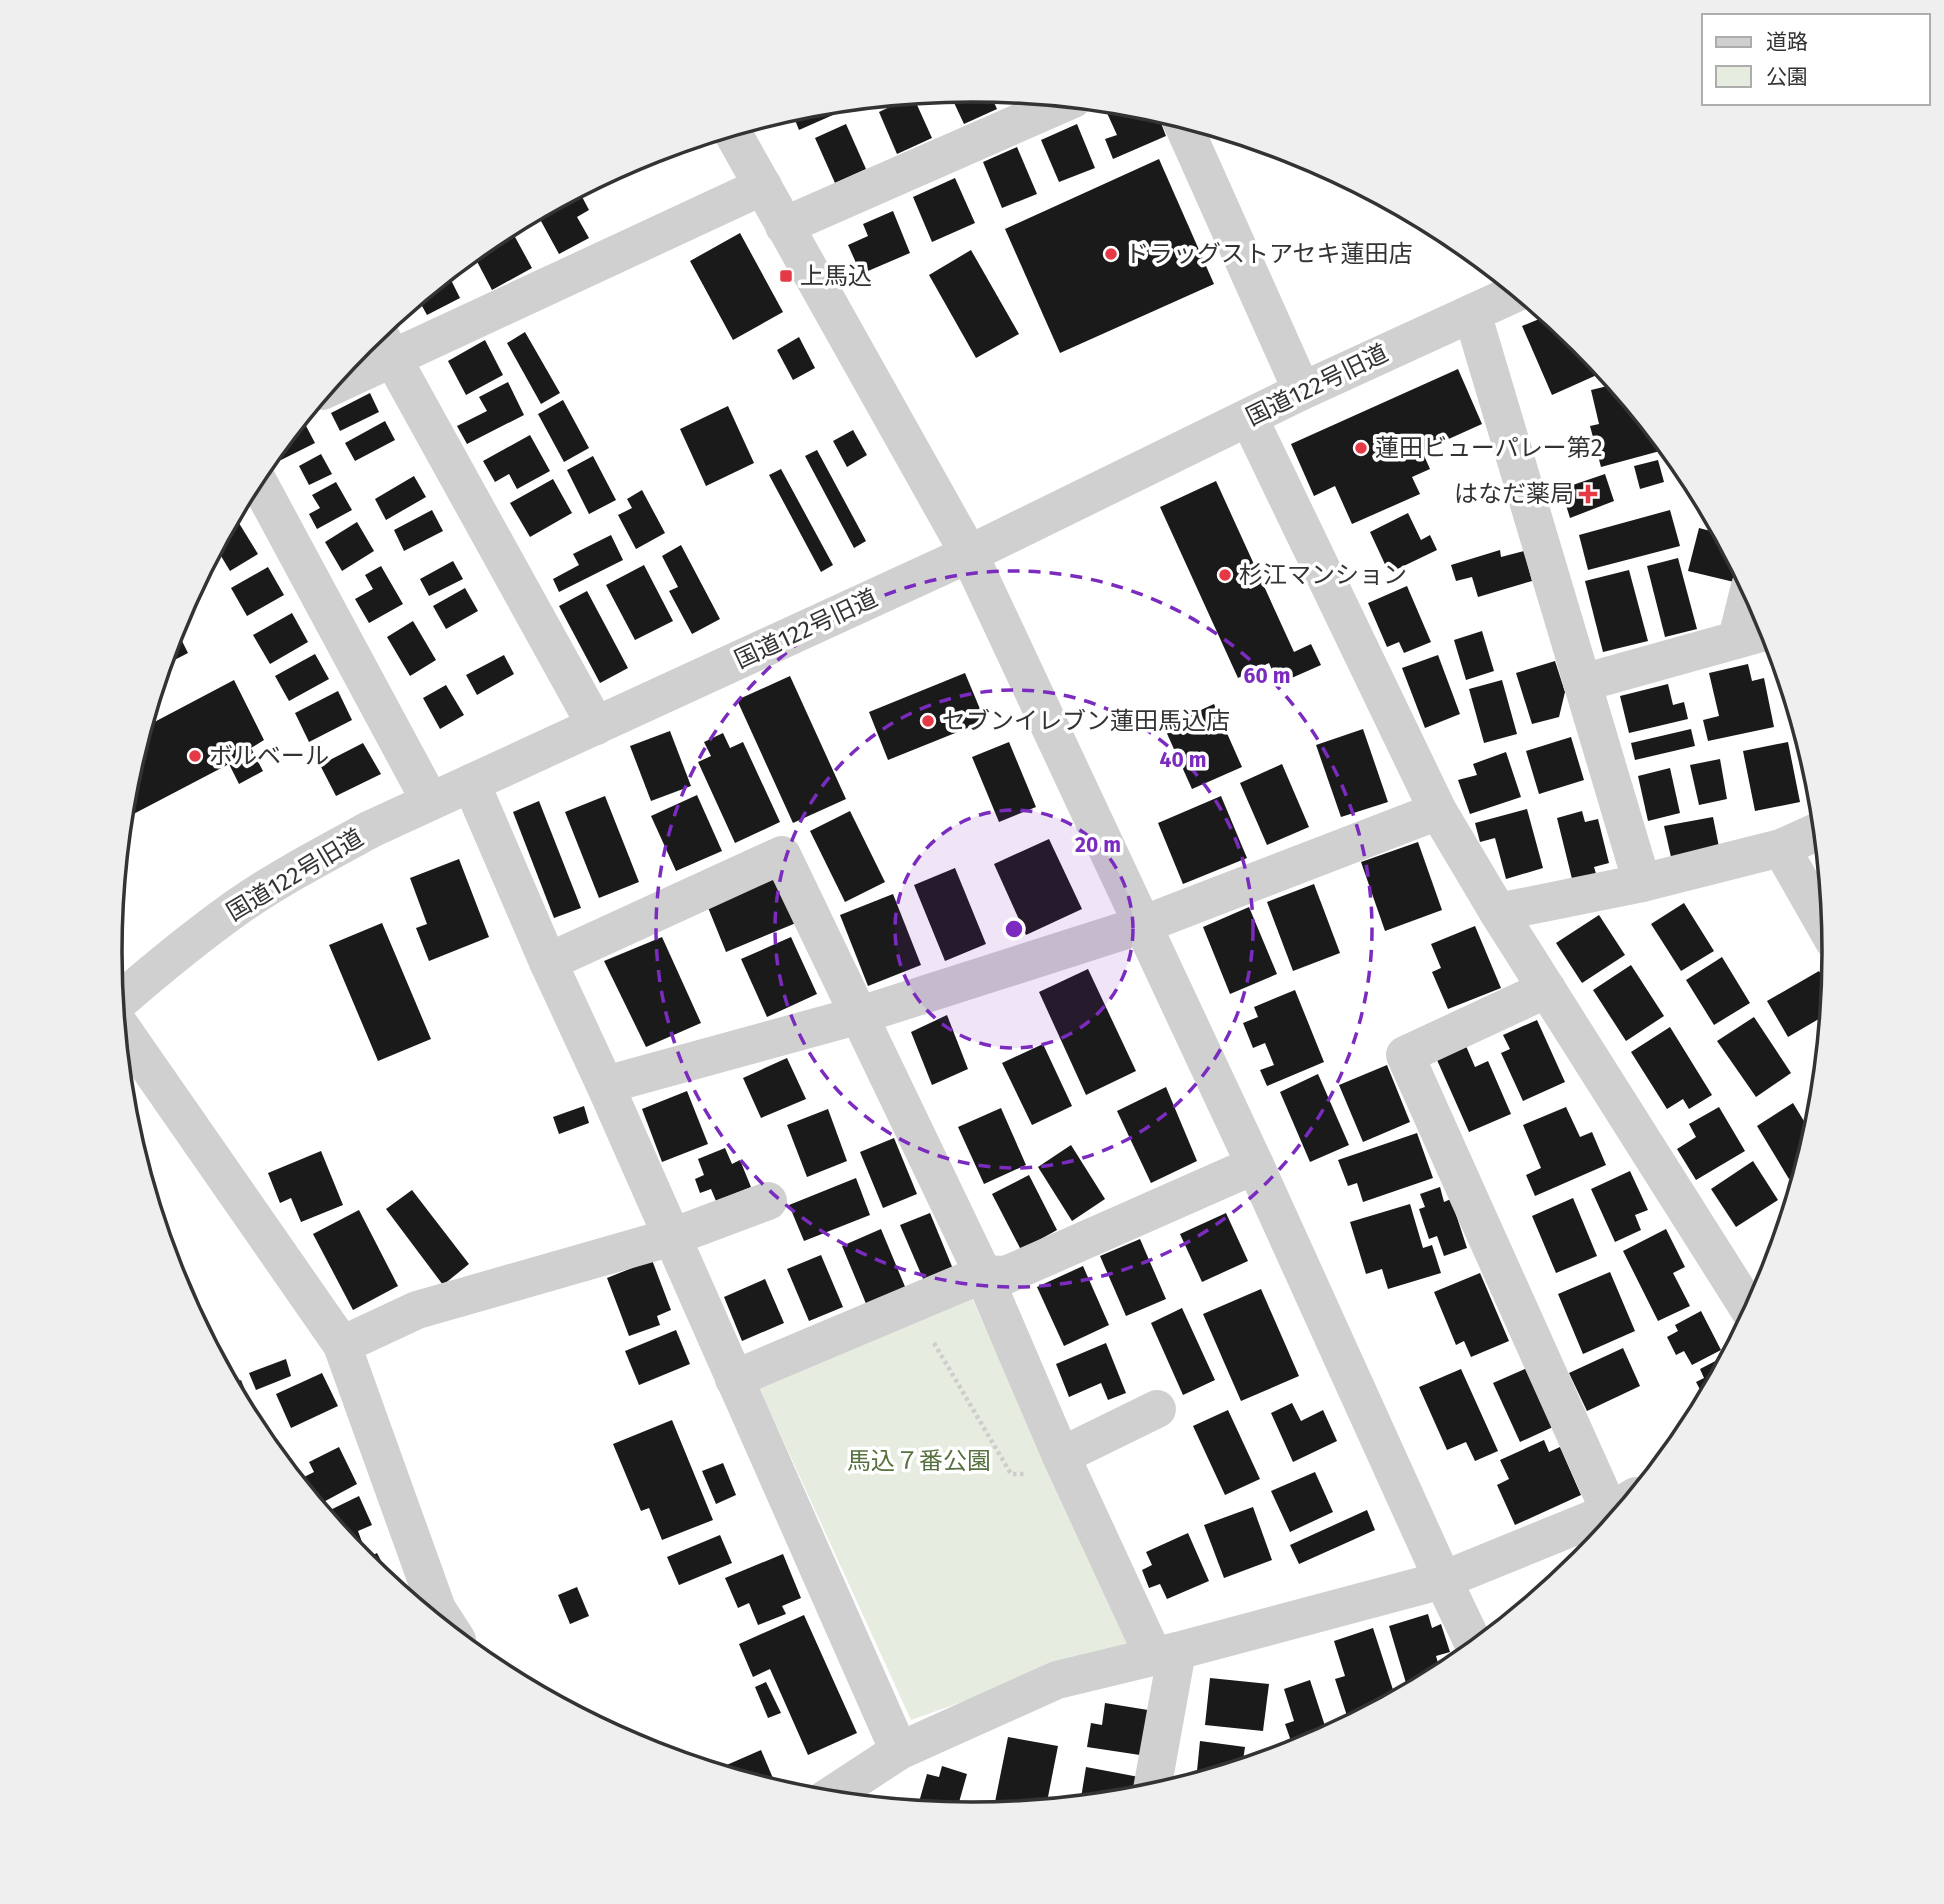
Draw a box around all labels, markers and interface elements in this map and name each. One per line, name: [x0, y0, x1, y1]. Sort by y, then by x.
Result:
legend: [1702, 14, 1930, 105]
text: 道路: [1766, 29, 1808, 55]
text: 公園: [1766, 64, 1808, 90]
place label: ドラッグストアセキ蓮田店: [1125, 240, 1413, 268]
marker: ドラッグストアセキ蓮田店: [1103, 246, 1119, 262]
place label: 上馬込: [800, 262, 872, 290]
marker: 上馬込: [778, 268, 794, 284]
street label: 国道122号旧道: [1242, 339, 1392, 431]
place label: 蓮田ビューパレー第2: [1375, 434, 1603, 462]
marker: 蓮田ビューパレー第2: [1353, 440, 1369, 456]
place label: はなだ薬局: [1454, 480, 1574, 508]
marker: はなだ薬局: [1580, 486, 1596, 502]
place label: 杉江マンション: [1239, 561, 1407, 589]
marker: 杉江マンション: [1217, 567, 1233, 583]
street label: 国道122号旧道: [730, 584, 882, 674]
text: 60 m: [1244, 663, 1290, 689]
place label: セブンイレブン蓮田馬込店: [942, 707, 1230, 735]
marker: セブンイレブン蓮田馬込店: [920, 713, 936, 729]
place label: ボルベール: [209, 742, 329, 770]
text: 40 m: [1160, 747, 1206, 773]
marker: ボルベール: [187, 748, 203, 764]
street label: 国道122号旧道: [222, 823, 368, 927]
text: 20 m: [1075, 832, 1121, 858]
centre of rings: [1002, 917, 1026, 941]
park label: 馬込７番公園: [847, 1447, 991, 1475]

